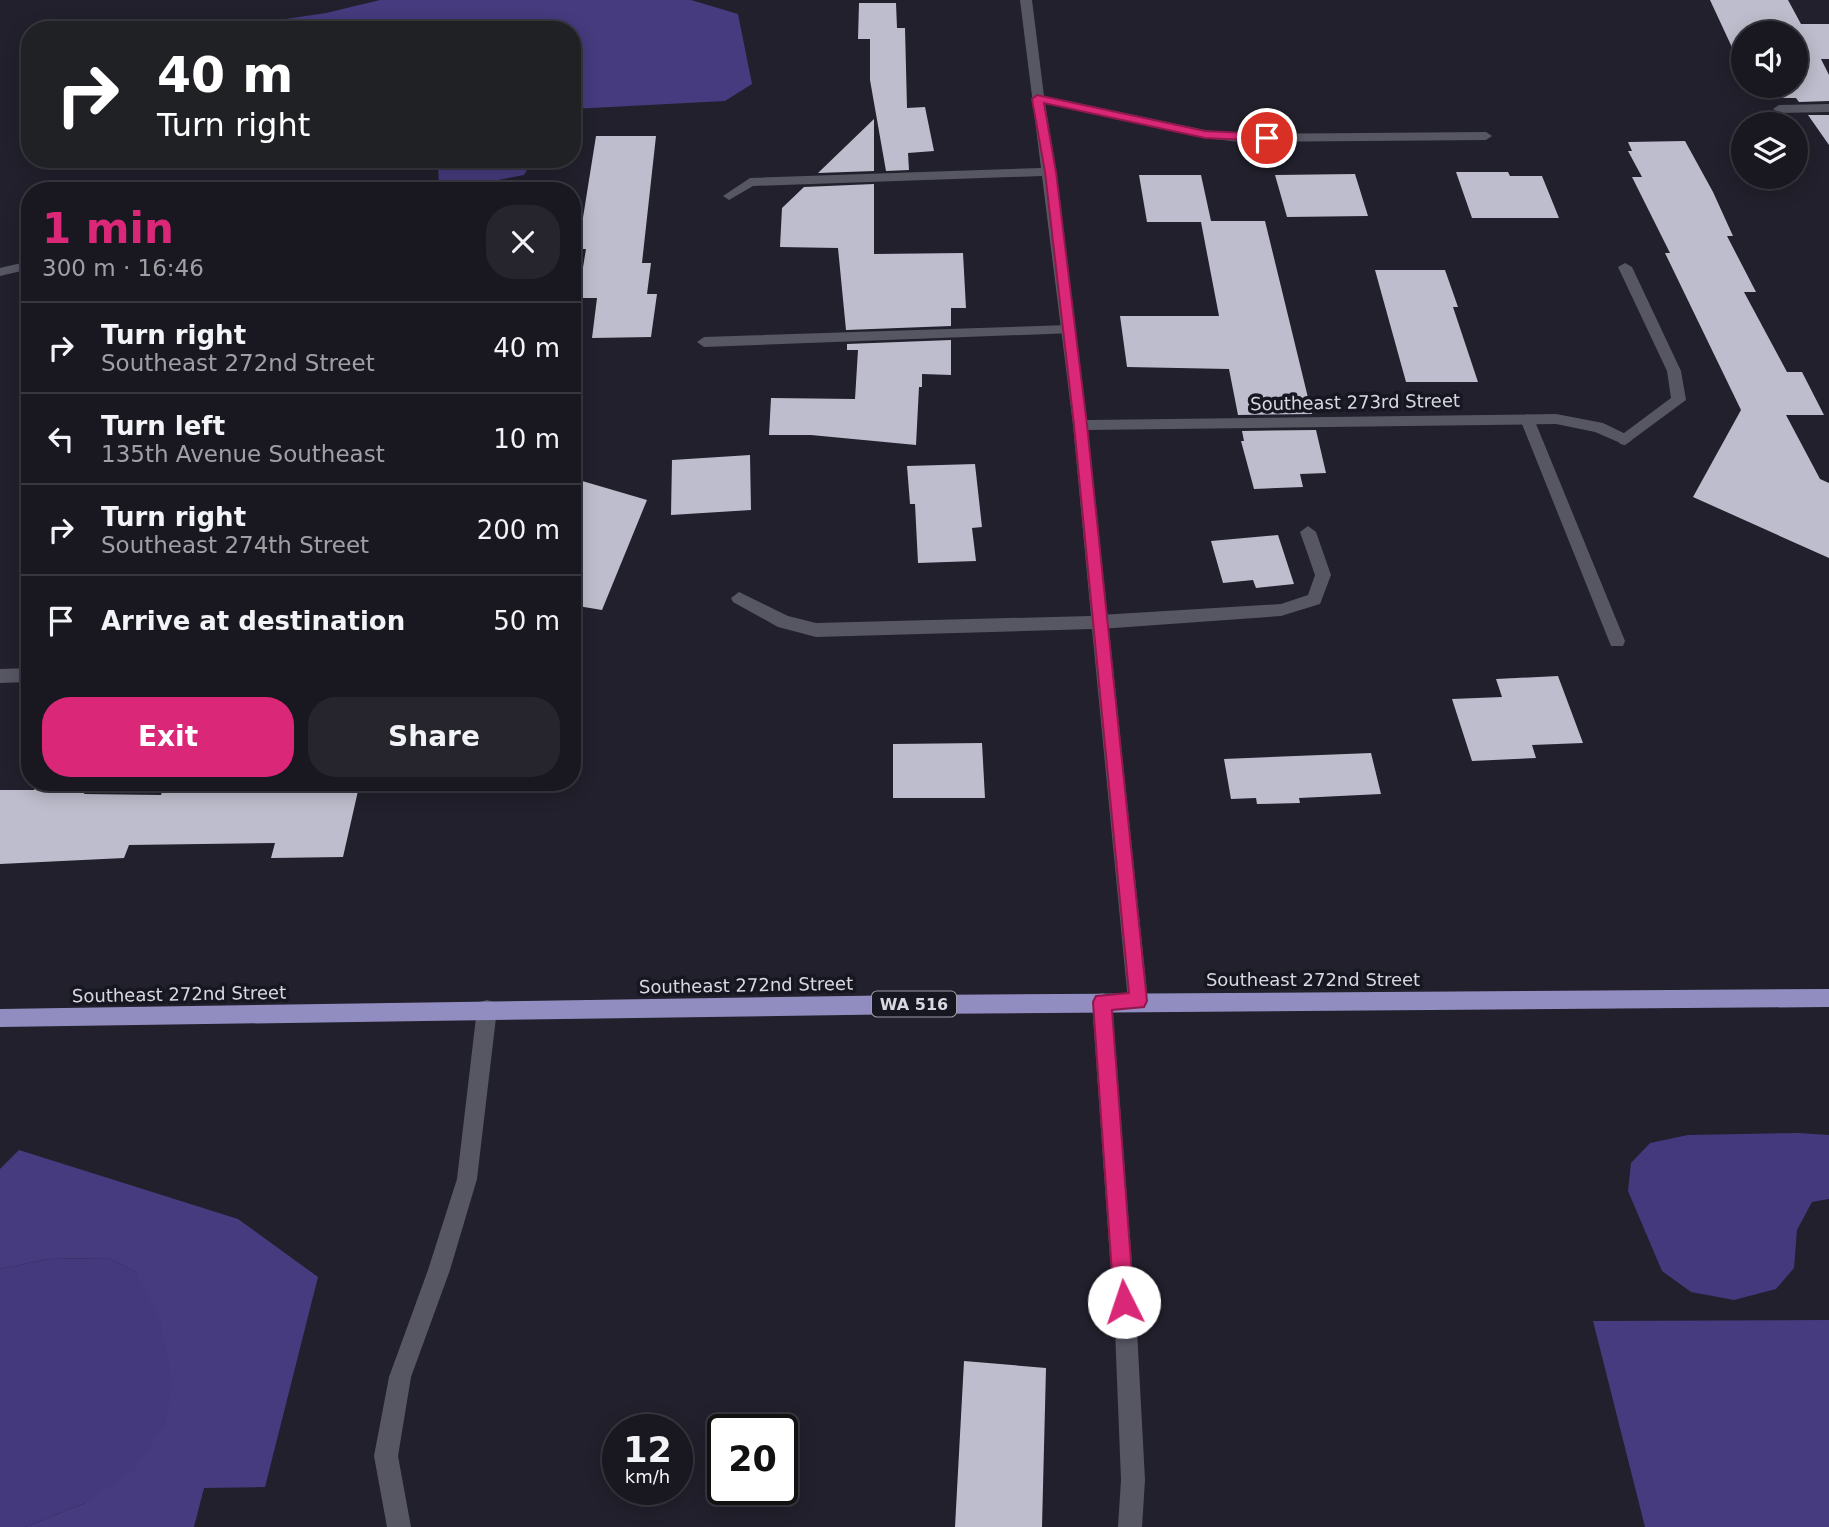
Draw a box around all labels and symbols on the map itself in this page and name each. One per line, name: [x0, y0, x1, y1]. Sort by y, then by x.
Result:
pin: [1237, 108, 1297, 168]
street label: Southeast 273rd Street: [1250, 390, 1460, 414]
street label: Southeast 272nd Street: [1206, 969, 1420, 990]
street label: Southeast 272nd Street: [639, 973, 853, 997]
street label: Southeast 272nd Street: [72, 982, 286, 1006]
road number: WA 516: [872, 992, 956, 1016]
position arrow: [1087, 1265, 1161, 1339]
speed limit sign: 20: [707, 1414, 798, 1505]

